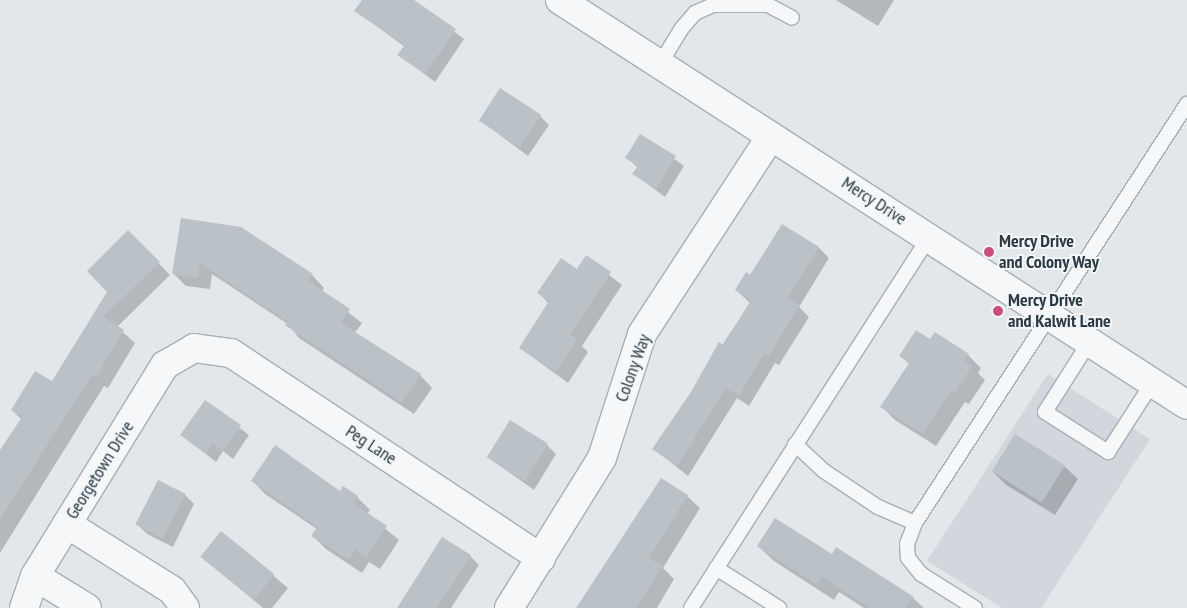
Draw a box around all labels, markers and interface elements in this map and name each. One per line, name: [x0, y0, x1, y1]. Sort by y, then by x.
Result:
street label: Mercy Drive: [837, 172, 911, 230]
place label: Mercy Drive and Colony Way: [999, 231, 1100, 274]
marker: Mercy Drive and Colony Way: [983, 246, 995, 258]
place label: Mercy Drive and Kalwit Lane: [1008, 290, 1111, 332]
marker: Mercy Drive and Kalwit Lane: [992, 305, 1004, 317]
street label: Colony Way: [611, 331, 655, 405]
street label: Georgetown Drive: [61, 417, 139, 523]
street label: Peg Lane: [342, 421, 400, 469]

